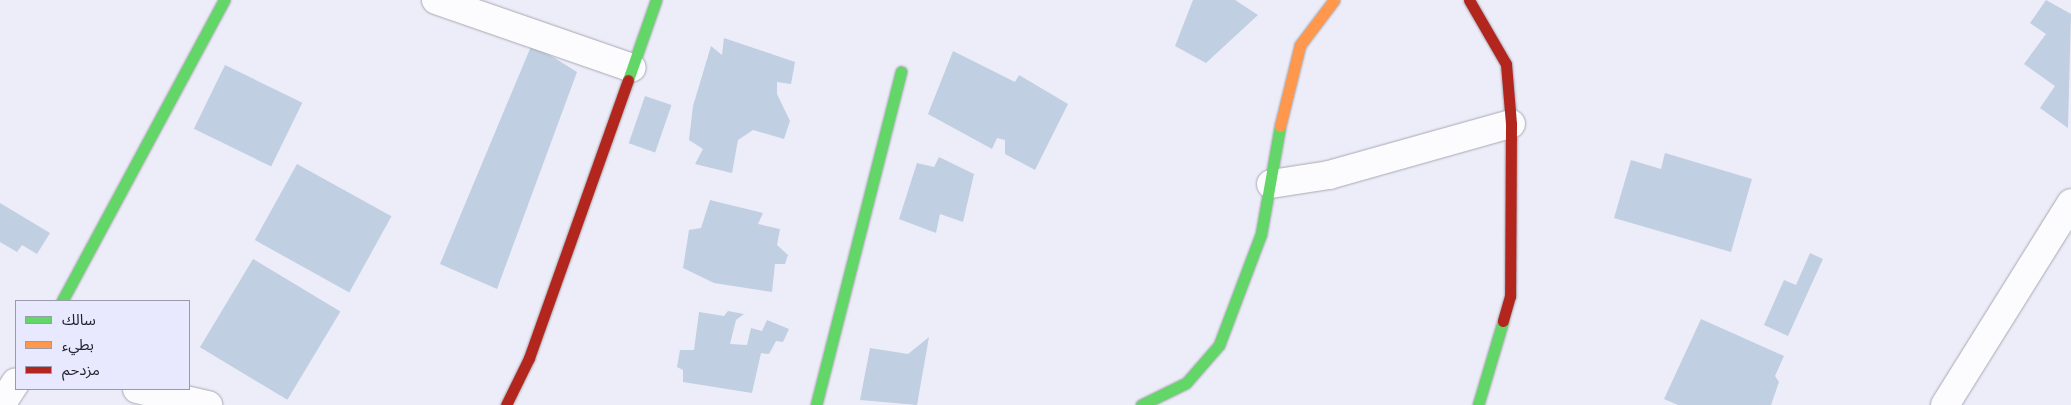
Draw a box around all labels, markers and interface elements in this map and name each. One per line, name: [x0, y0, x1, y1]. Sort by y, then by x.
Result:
legend: [15, 300, 190, 390]
text: سالك: [62, 311, 96, 328]
text: بطيء: [62, 336, 94, 353]
text: مزدحم: [62, 361, 100, 378]

